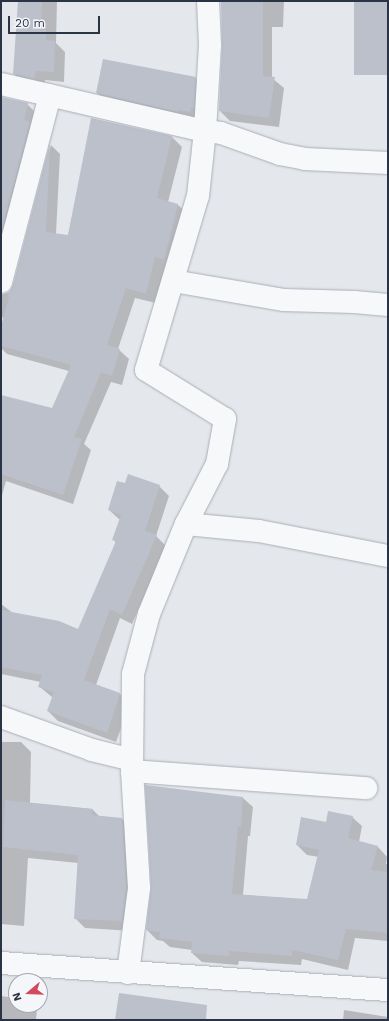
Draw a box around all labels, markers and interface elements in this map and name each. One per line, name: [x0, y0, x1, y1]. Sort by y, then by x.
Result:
scale bar: [10, 8, 102, 34]
text: 20 m: [15, 16, 45, 30]
north arrow: [8, 973, 48, 1013]
text: N: [10, 991, 25, 1003]

